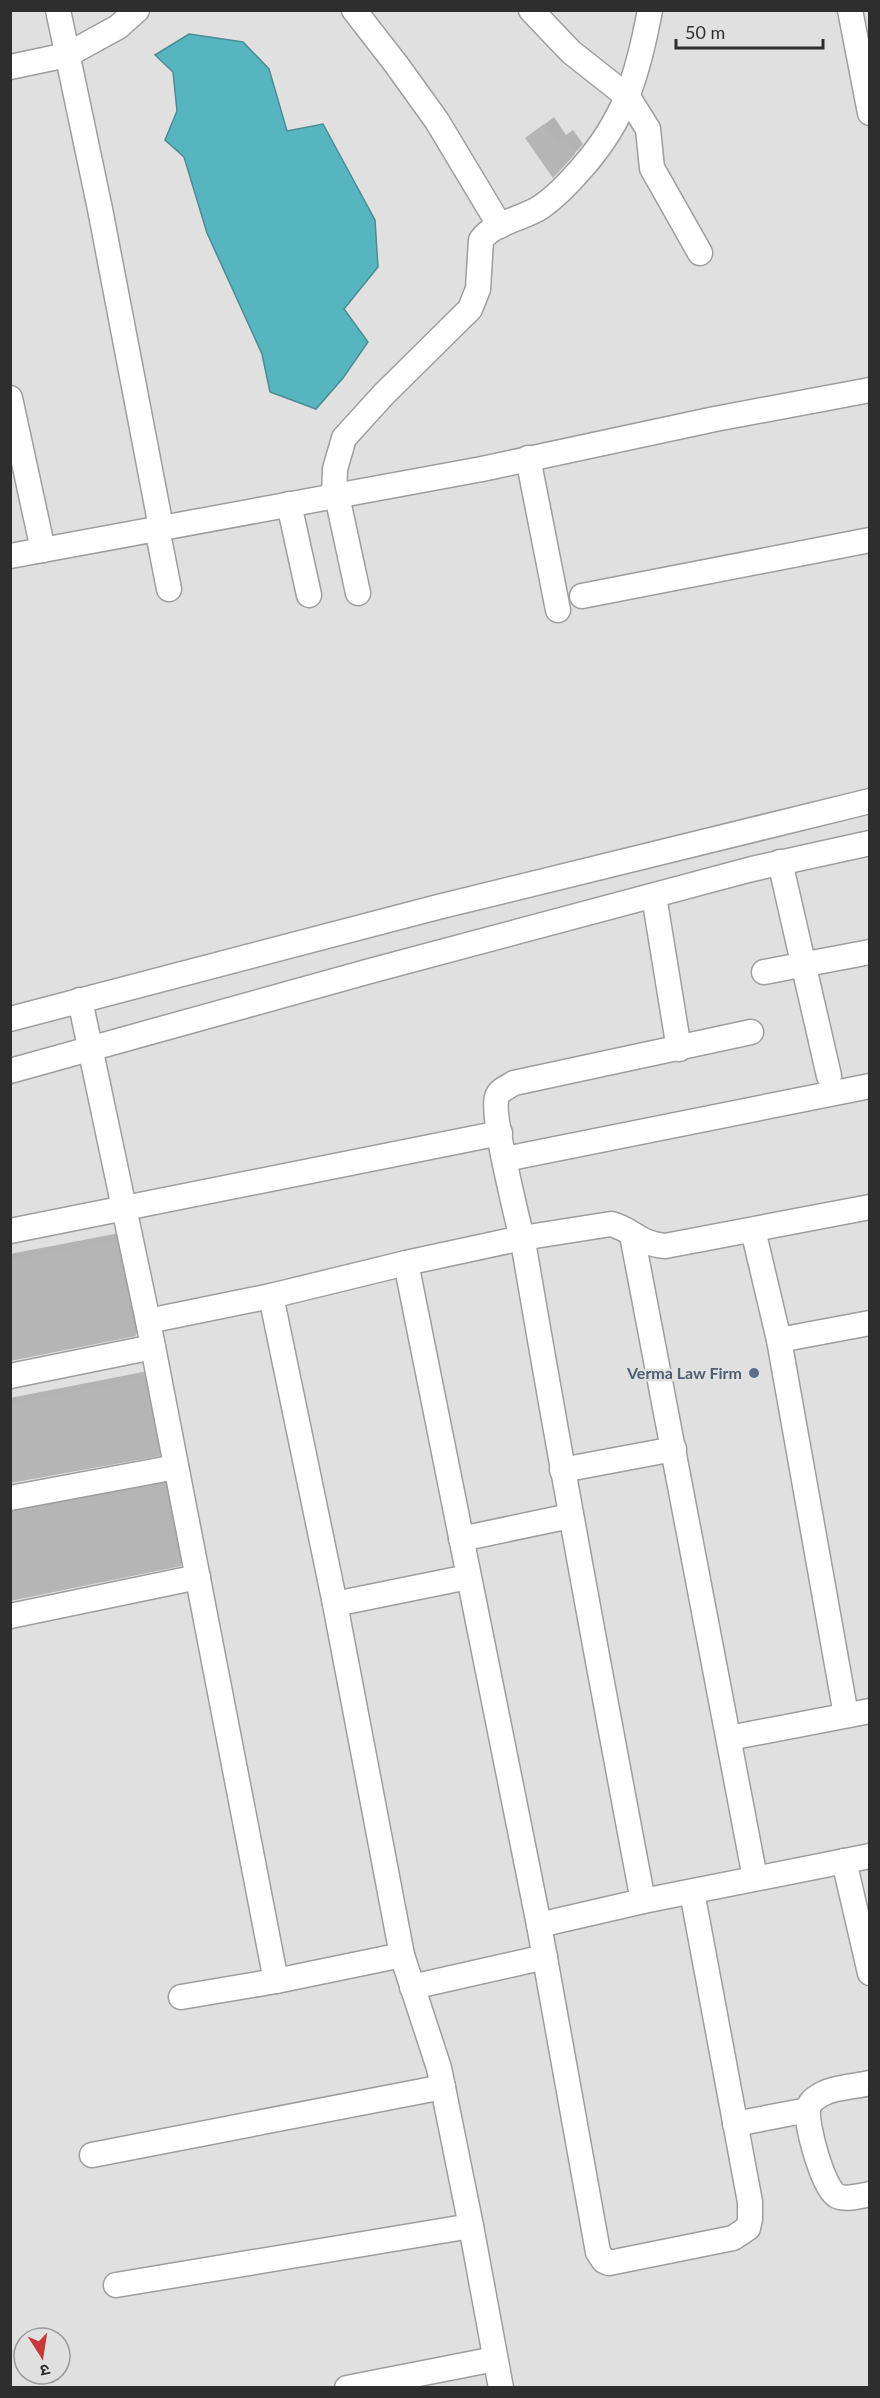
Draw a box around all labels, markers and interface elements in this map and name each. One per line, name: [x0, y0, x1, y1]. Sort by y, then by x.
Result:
scale bar: [676, 12, 823, 50]
text: 50 m: [685, 21, 725, 43]
place label: Verma Law Firm: [626, 1363, 742, 1382]
marker: Verma Law Firm: [747, 1366, 761, 1380]
north arrow: [12, 2326, 72, 2386]
text: उ: [38, 2361, 52, 2382]

